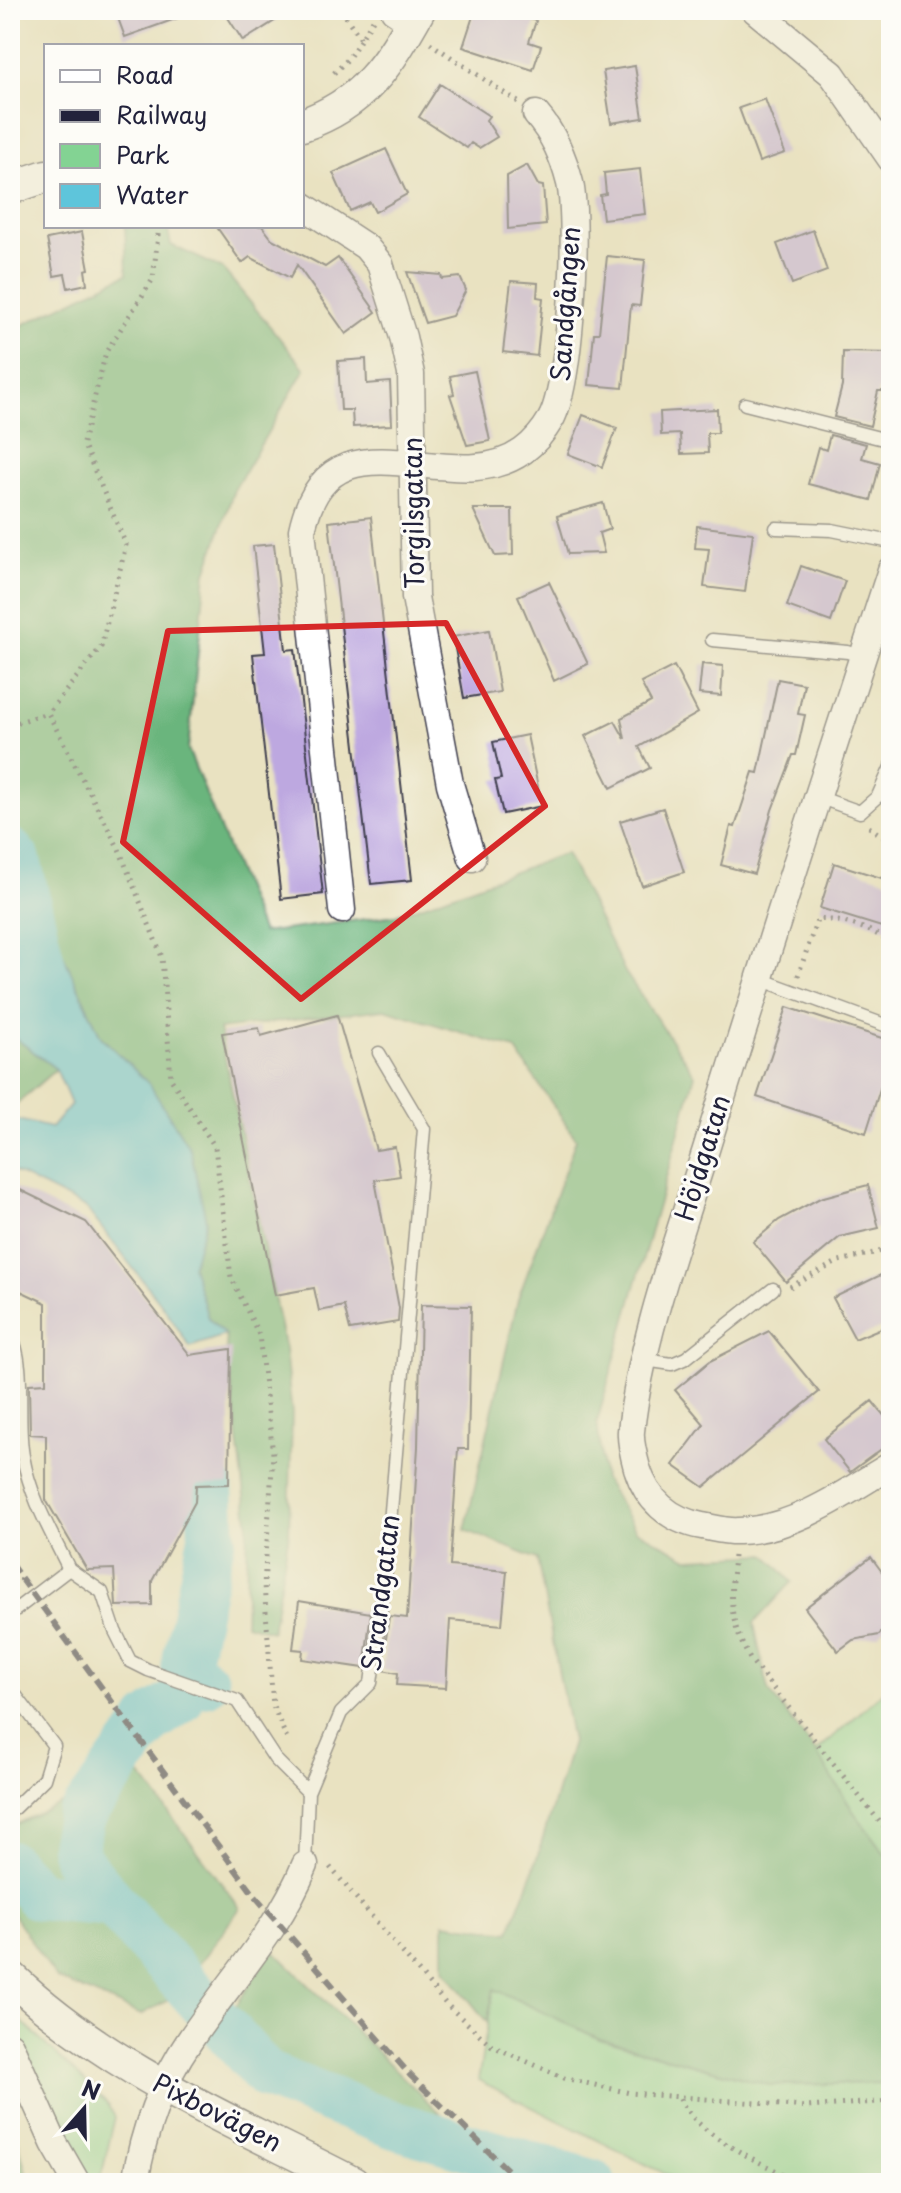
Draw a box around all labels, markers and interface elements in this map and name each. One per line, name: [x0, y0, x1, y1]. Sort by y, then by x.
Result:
legend: [44, 44, 304, 228]
text: Road: [116, 56, 174, 92]
text: Railway: [116, 96, 207, 132]
text: Park: [116, 136, 170, 172]
text: Water: [116, 176, 189, 212]
street label: Sandgången: [540, 225, 589, 383]
street label: Torgilsgatan: [392, 437, 433, 589]
street label: Höjdgatan: [664, 1090, 739, 1225]
street label: Strandgatan: [351, 1512, 409, 1674]
street label: Pixbovägen: [146, 2062, 289, 2161]
north arrow: [44, 2069, 124, 2149]
text: N: [78, 2070, 105, 2107]

